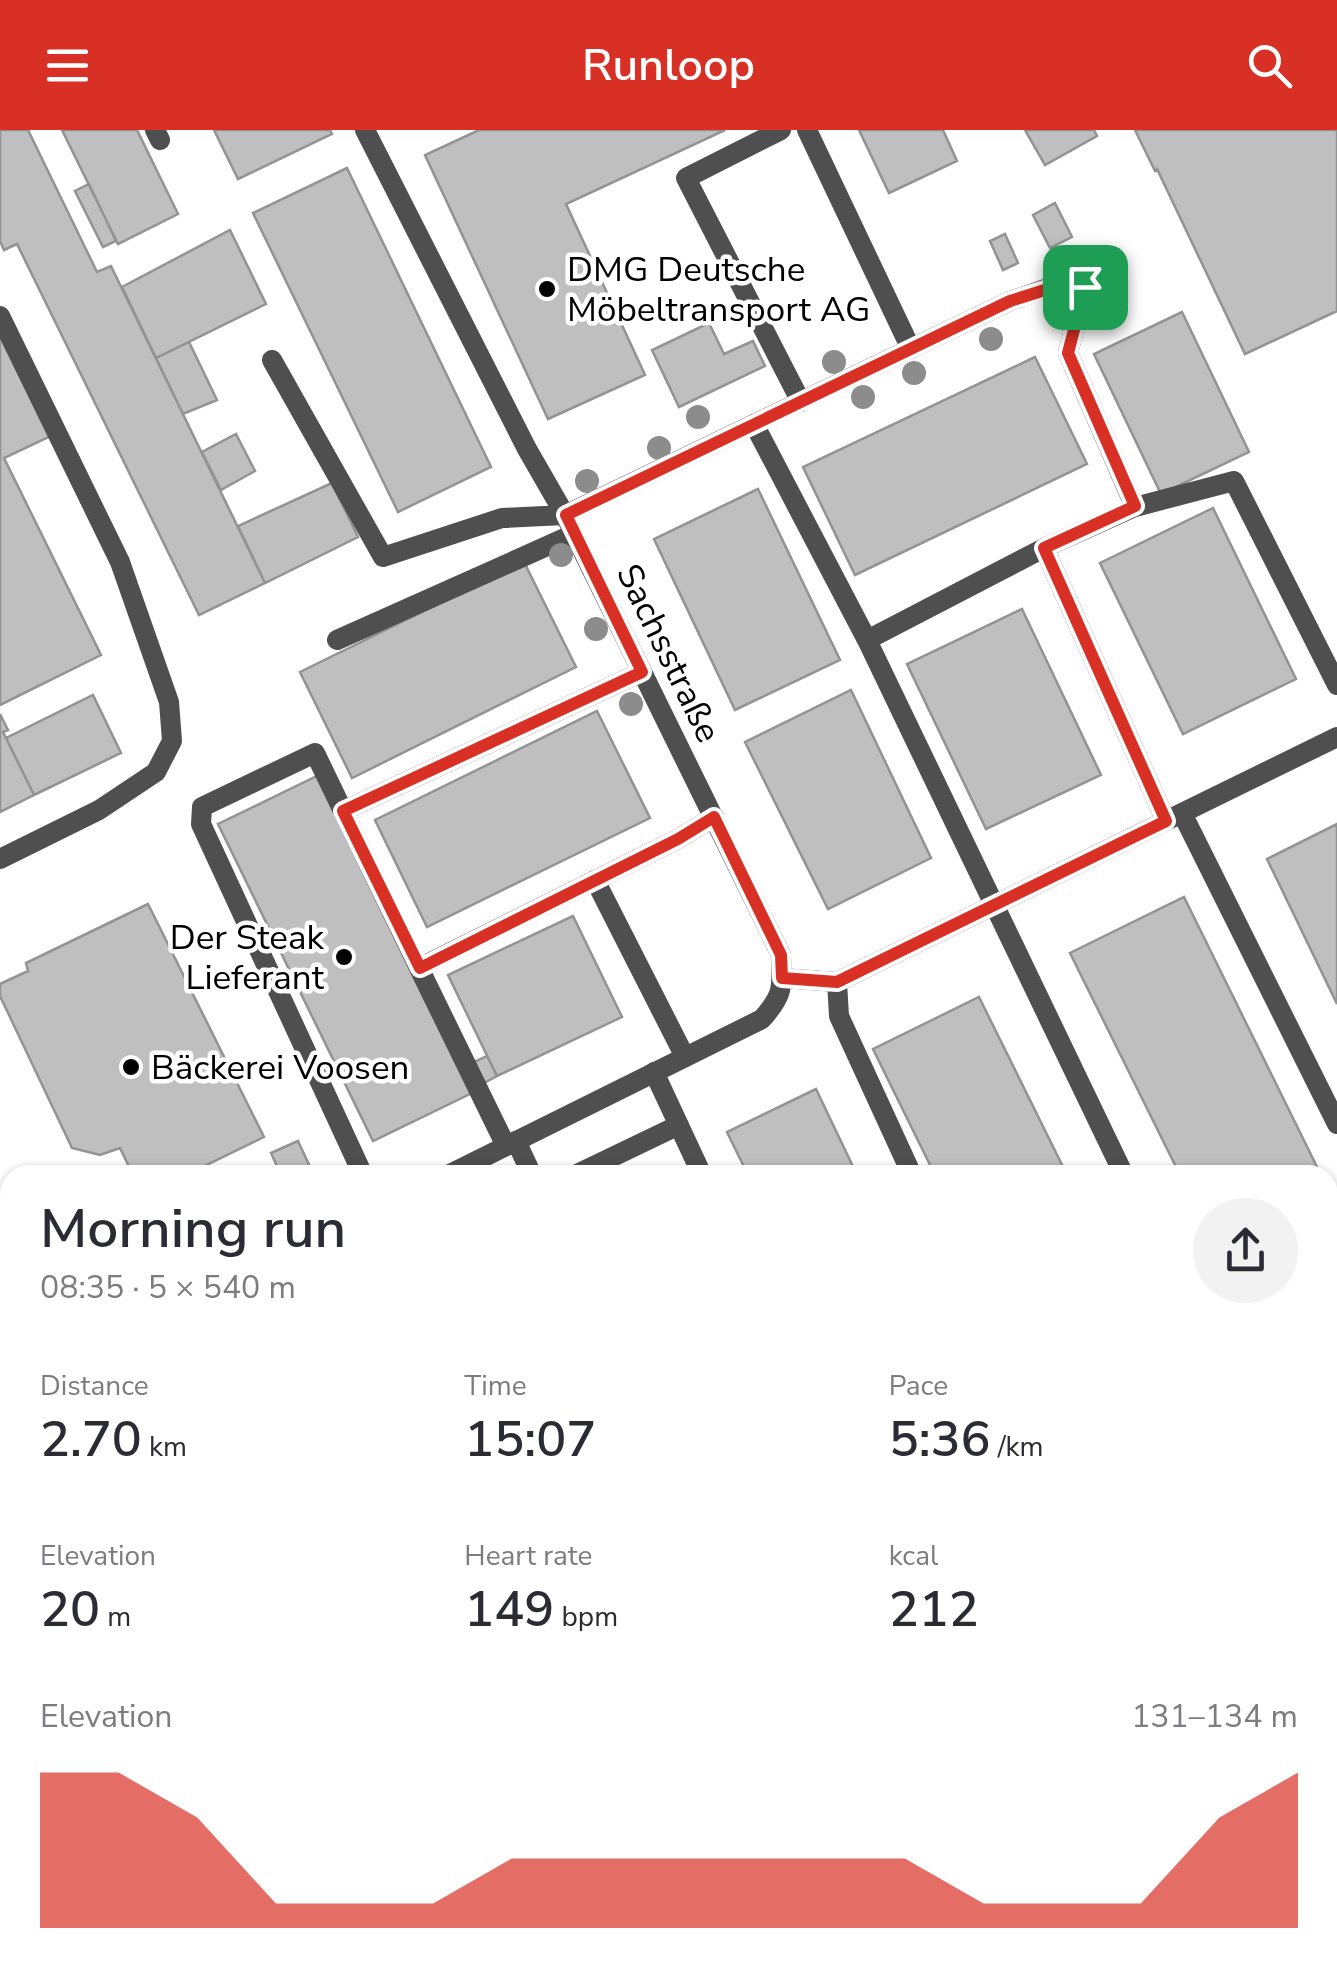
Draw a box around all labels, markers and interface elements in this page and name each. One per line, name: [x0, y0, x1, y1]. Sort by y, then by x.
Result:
text: Runloop: [582, 35, 755, 96]
icon: menu: [40, 38, 95, 93]
icon: search: [1242, 38, 1297, 93]
pin: [1043, 245, 1128, 330]
place label: DMG Deutsche Möbeltransport AG: [567, 246, 870, 333]
icon: arrive: [1058, 260, 1113, 315]
marker: DMG Deutsche Möbeltransport AG: [536, 278, 558, 300]
street label: Sachsstraße: [605, 556, 732, 750]
place label: Der Steak Lieferant: [170, 914, 325, 1001]
marker: Der Steak Lieferant: [333, 946, 355, 968]
place label: Bäckerei Voosen: [151, 1044, 409, 1091]
marker: Bäckerei Voosen: [120, 1056, 142, 1078]
text: Morning run: [40, 1191, 346, 1266]
button: share: [1193, 1198, 1298, 1303]
text: 08:35 · 5 × 540 m: [40, 1266, 296, 1309]
text: Distance: [40, 1367, 149, 1405]
text: Time: [464, 1367, 527, 1405]
text: Pace: [889, 1367, 948, 1405]
text: 2.70: [40, 1405, 142, 1474]
text: 15:07: [464, 1405, 596, 1474]
text: 5:36: [889, 1405, 991, 1474]
text: km: [142, 1428, 187, 1466]
text: /km: [991, 1428, 1044, 1466]
text: Elevation: [40, 1537, 156, 1575]
text: Heart rate: [464, 1537, 592, 1575]
text: kcal: [889, 1537, 938, 1575]
text: 20: [40, 1575, 100, 1644]
text: 149: [464, 1575, 554, 1644]
text: 212: [889, 1575, 979, 1644]
text: m: [100, 1598, 131, 1636]
text: bpm: [554, 1598, 618, 1636]
text: Elevation: [40, 1695, 173, 1738]
text: 131–134 m: [1131, 1695, 1298, 1738]

